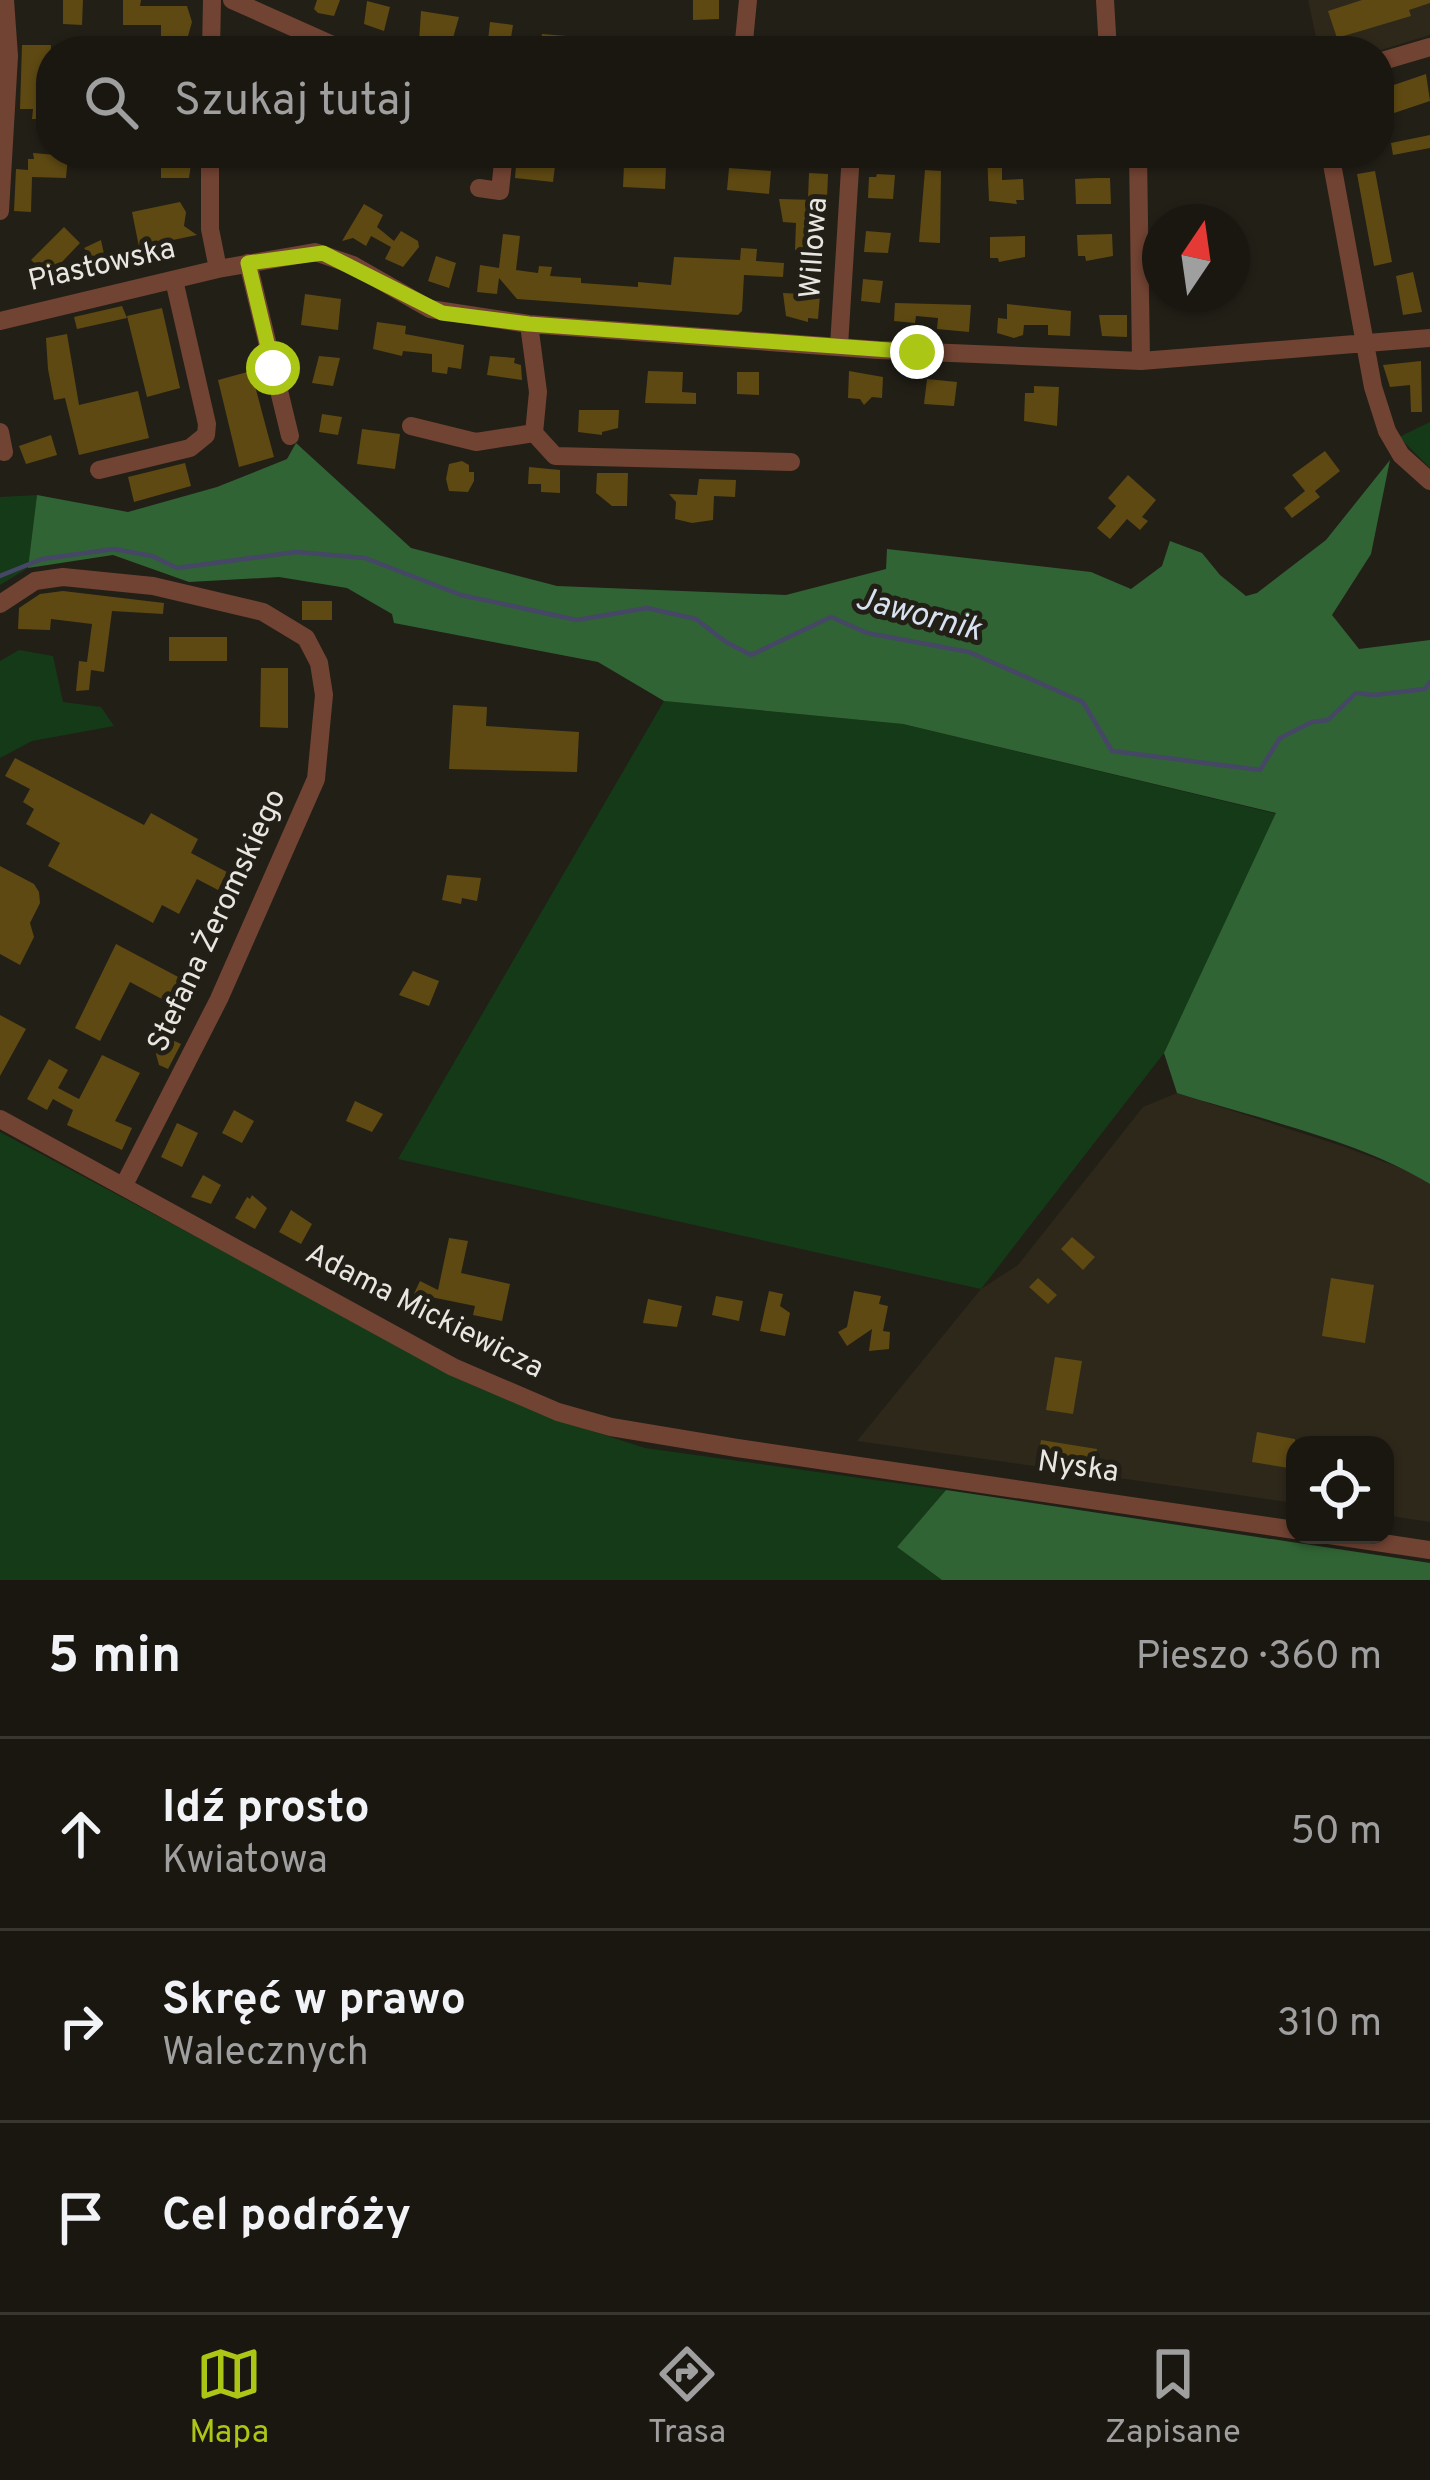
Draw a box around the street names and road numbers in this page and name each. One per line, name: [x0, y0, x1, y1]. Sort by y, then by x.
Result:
street label: Willowa: [793, 196, 837, 300]
street label: Piastowska: [25, 231, 179, 301]
street label: Stefana Żeromskiego: [139, 783, 295, 1059]
street label: Adama Mickiewicza: [299, 1236, 549, 1388]
street label: Nyska: [1035, 1444, 1121, 1492]

